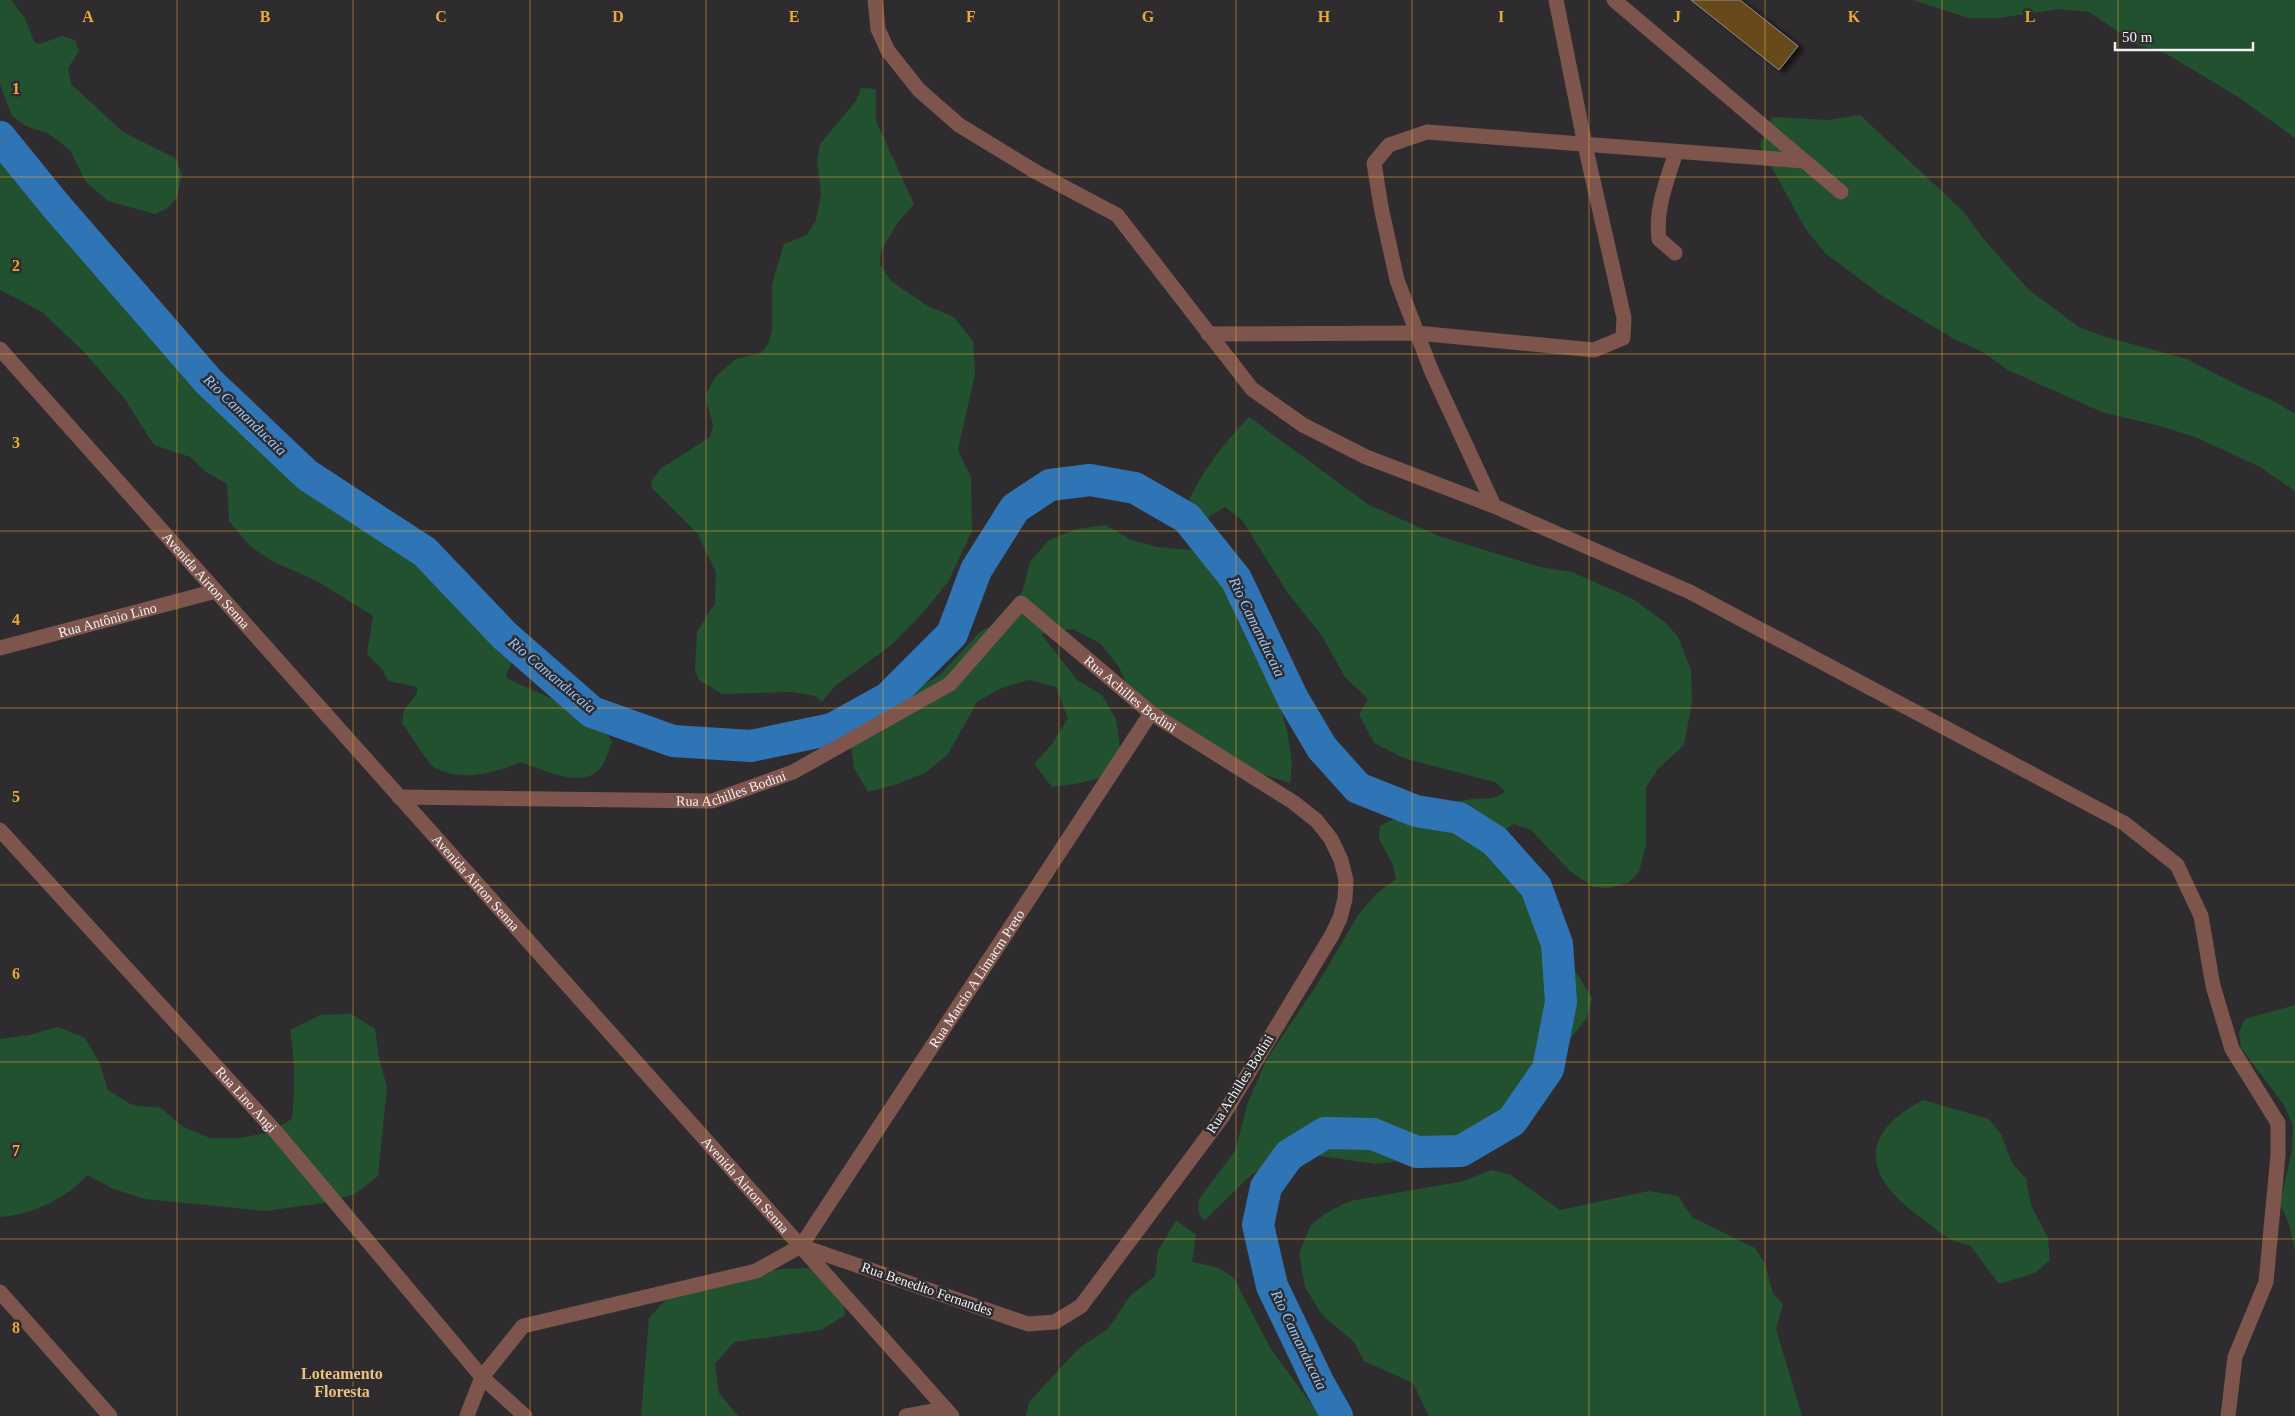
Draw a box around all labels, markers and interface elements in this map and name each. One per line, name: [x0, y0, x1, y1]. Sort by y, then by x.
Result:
text: A: [82, 8, 94, 25]
text: B: [260, 8, 271, 25]
text: C: [435, 8, 447, 25]
text: D: [612, 8, 624, 25]
text: E: [789, 8, 799, 25]
text: F: [966, 8, 976, 25]
text: G: [1142, 8, 1155, 25]
text: H: [1318, 8, 1331, 25]
text: I: [1498, 8, 1504, 25]
text: J: [1673, 8, 1681, 25]
text: K: [1848, 8, 1861, 25]
text: L: [2025, 8, 2035, 25]
scale bar: [2115, 20, 2252, 52]
text: 50 m: [2122, 29, 2153, 45]
text: 1: [12, 80, 20, 97]
text: 2: [12, 257, 20, 274]
water label: Rio Camanducaia: [200, 371, 290, 459]
text: 3: [12, 434, 20, 451]
street label: Avenida Airton Senna: [160, 529, 254, 632]
water label: Rio Camanducaia: [1226, 574, 1288, 679]
street label: Rua Antônio Lino: [57, 600, 158, 640]
text: 4: [12, 611, 20, 628]
water label: Rio Camanducaia: [504, 633, 599, 716]
street label: Rua Achilles Bodini: [1081, 652, 1179, 735]
street label: Rua Achilles Bodini: [676, 768, 788, 809]
text: 5: [12, 788, 20, 805]
street label: Avenida Airton Senna: [429, 831, 523, 934]
street label: Rua Marcio A Limacm Preto: [926, 907, 1027, 1050]
text: 6: [12, 965, 20, 982]
street label: Rua Achilles Bodini: [1204, 1032, 1277, 1136]
street label: Rua Lino Angi: [213, 1064, 280, 1135]
street label: Avenida Airton Senna: [699, 1134, 793, 1236]
text: 7: [12, 1142, 20, 1159]
street label: Rua Benedito Fernandes: [859, 1260, 995, 1318]
water label: Rio Camanducaia: [1268, 1287, 1330, 1392]
text: 8: [12, 1319, 20, 1336]
district label: Loteamento Floresta: [301, 1365, 383, 1400]

